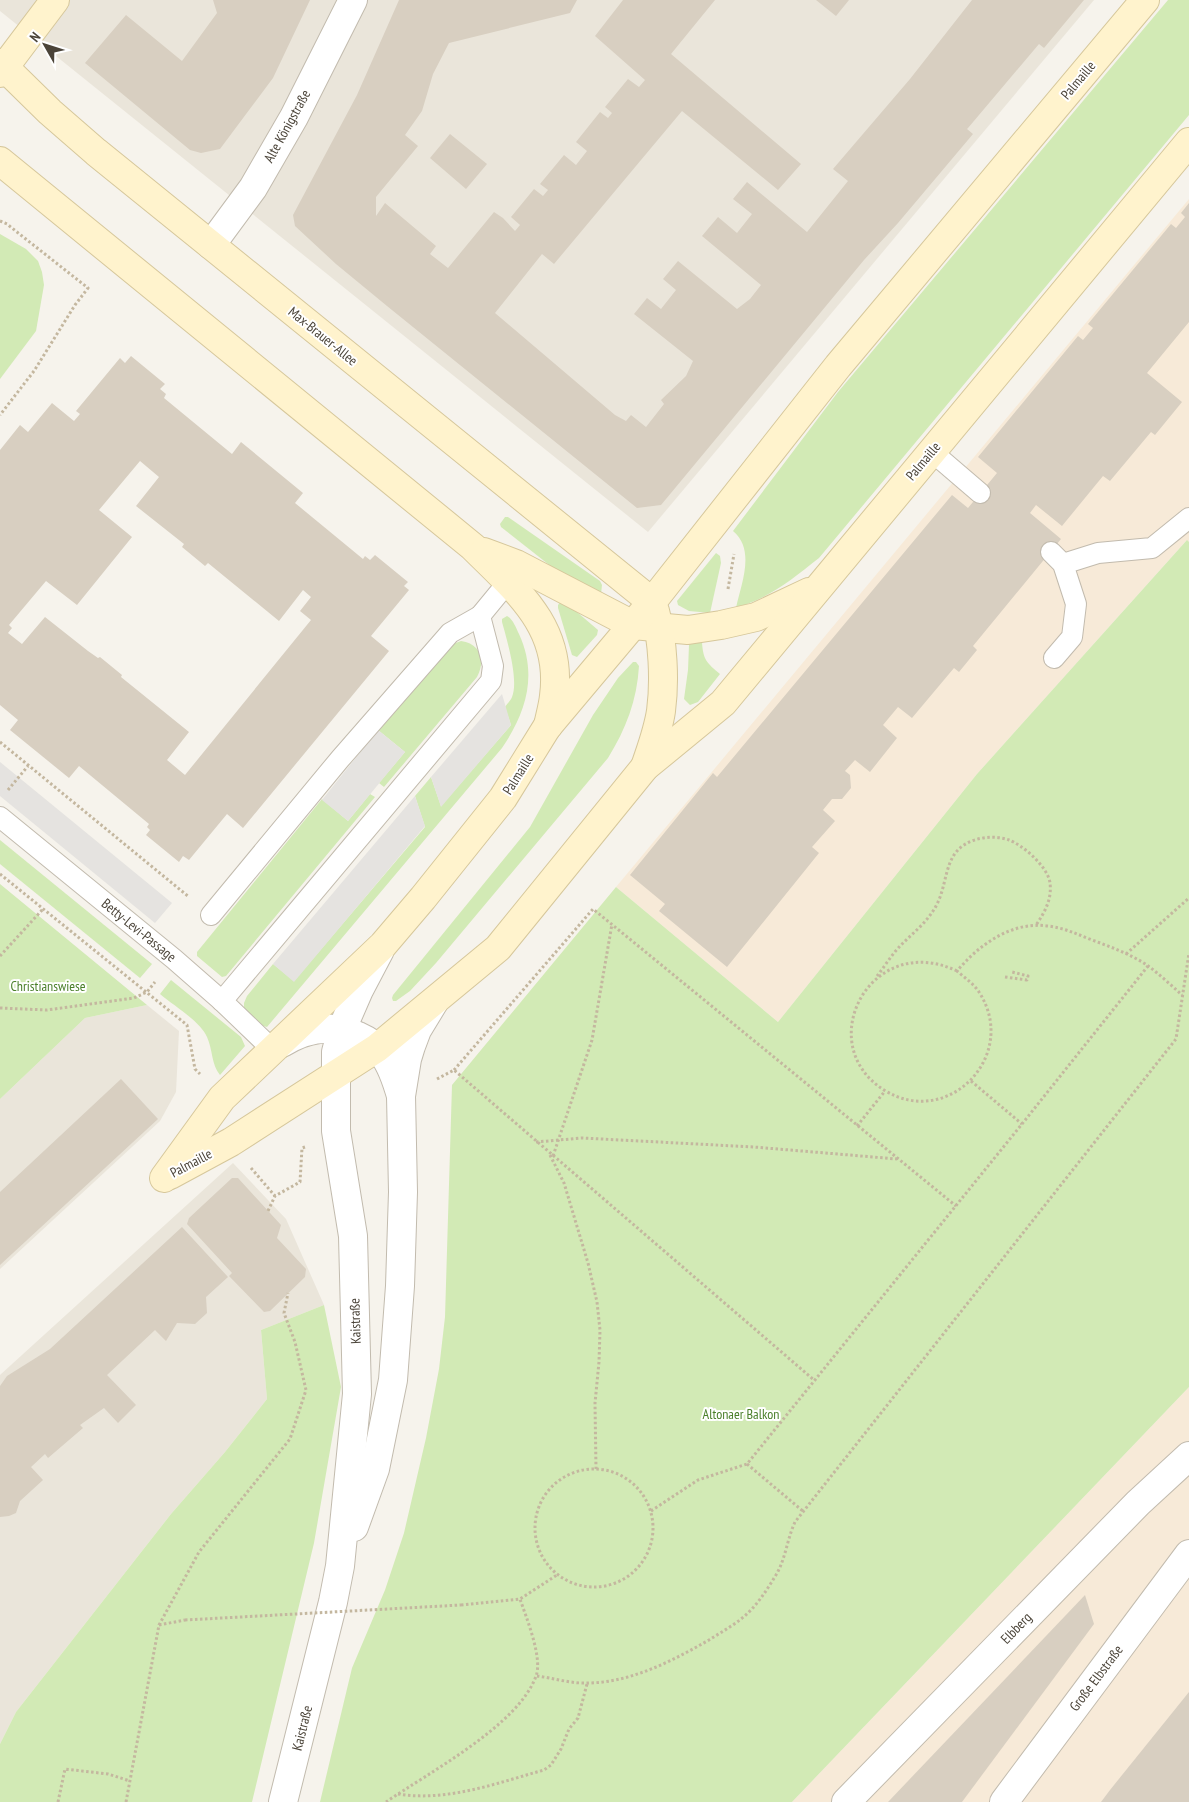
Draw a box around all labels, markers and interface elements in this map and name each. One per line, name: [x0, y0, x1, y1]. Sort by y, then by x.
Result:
north arrow: [20, 20, 70, 70]
text: N: [26, 28, 44, 45]
street label: Palmaille: [1057, 57, 1099, 103]
street label: Alte Königstraße: [260, 86, 315, 166]
street label: Max-Brauer-Allee: [285, 303, 362, 370]
street label: Palmaille: [902, 438, 944, 484]
street label: Palmaille: [498, 750, 538, 798]
street label: Betty-Levi-Passage: [98, 894, 180, 966]
park label: Christianswiese: [10, 977, 86, 995]
street label: Palmaille: [167, 1144, 215, 1181]
street label: Kaistraße: [345, 1298, 365, 1344]
park label: Altonaer Balkon: [703, 1405, 779, 1423]
street label: Elbberg: [997, 1608, 1035, 1648]
street label: Große Elbstraße: [1065, 1641, 1127, 1715]
street label: Kaistraße: [288, 1703, 316, 1752]

